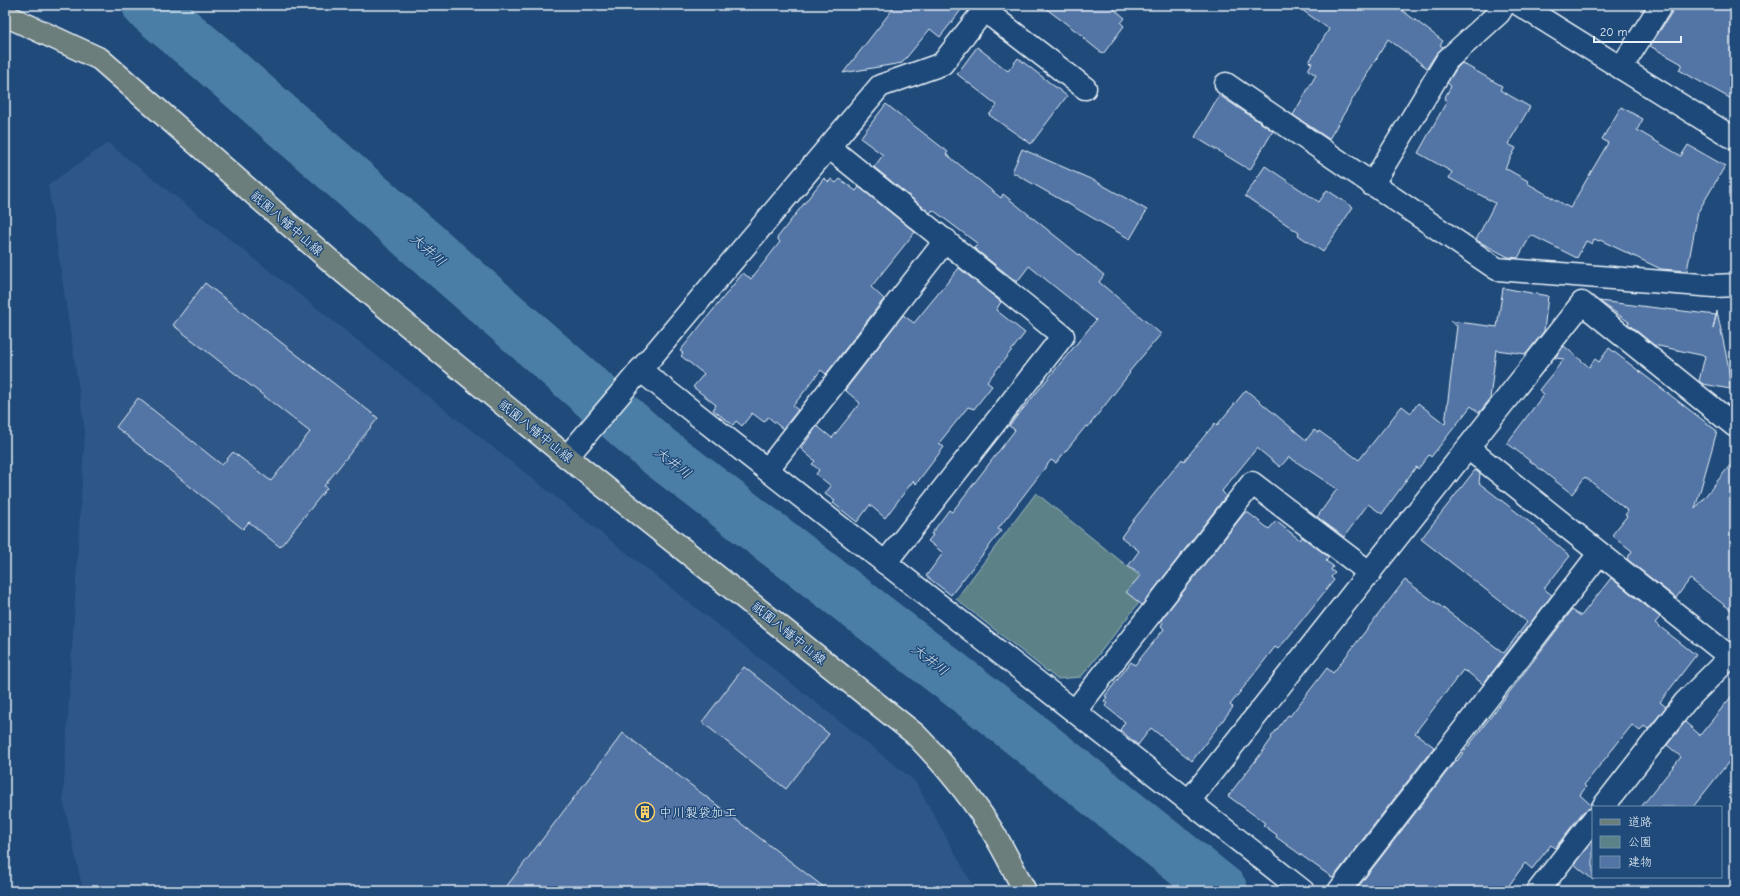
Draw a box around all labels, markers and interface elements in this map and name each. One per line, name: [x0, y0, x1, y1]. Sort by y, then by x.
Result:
scale bar: [1594, 18, 1681, 44]
text: 20 m: [1600, 25, 1628, 39]
street label: 祇園八幡中山線: [248, 187, 327, 259]
water label: 大井川: [407, 230, 449, 270]
street label: 祇園八幡中山線: [496, 397, 577, 466]
water label: 大井川: [651, 443, 695, 483]
street label: 祇園八幡中山線: [749, 599, 830, 668]
water label: 大井川: [908, 640, 952, 680]
building icon: 中川製袋加工: [634, 801, 656, 823]
place label: 中川製袋加工: [659, 805, 737, 820]
legend: [1592, 806, 1722, 878]
text: 道路: [1628, 815, 1652, 829]
text: 公園: [1628, 835, 1652, 849]
text: 建物: [1628, 855, 1652, 869]

